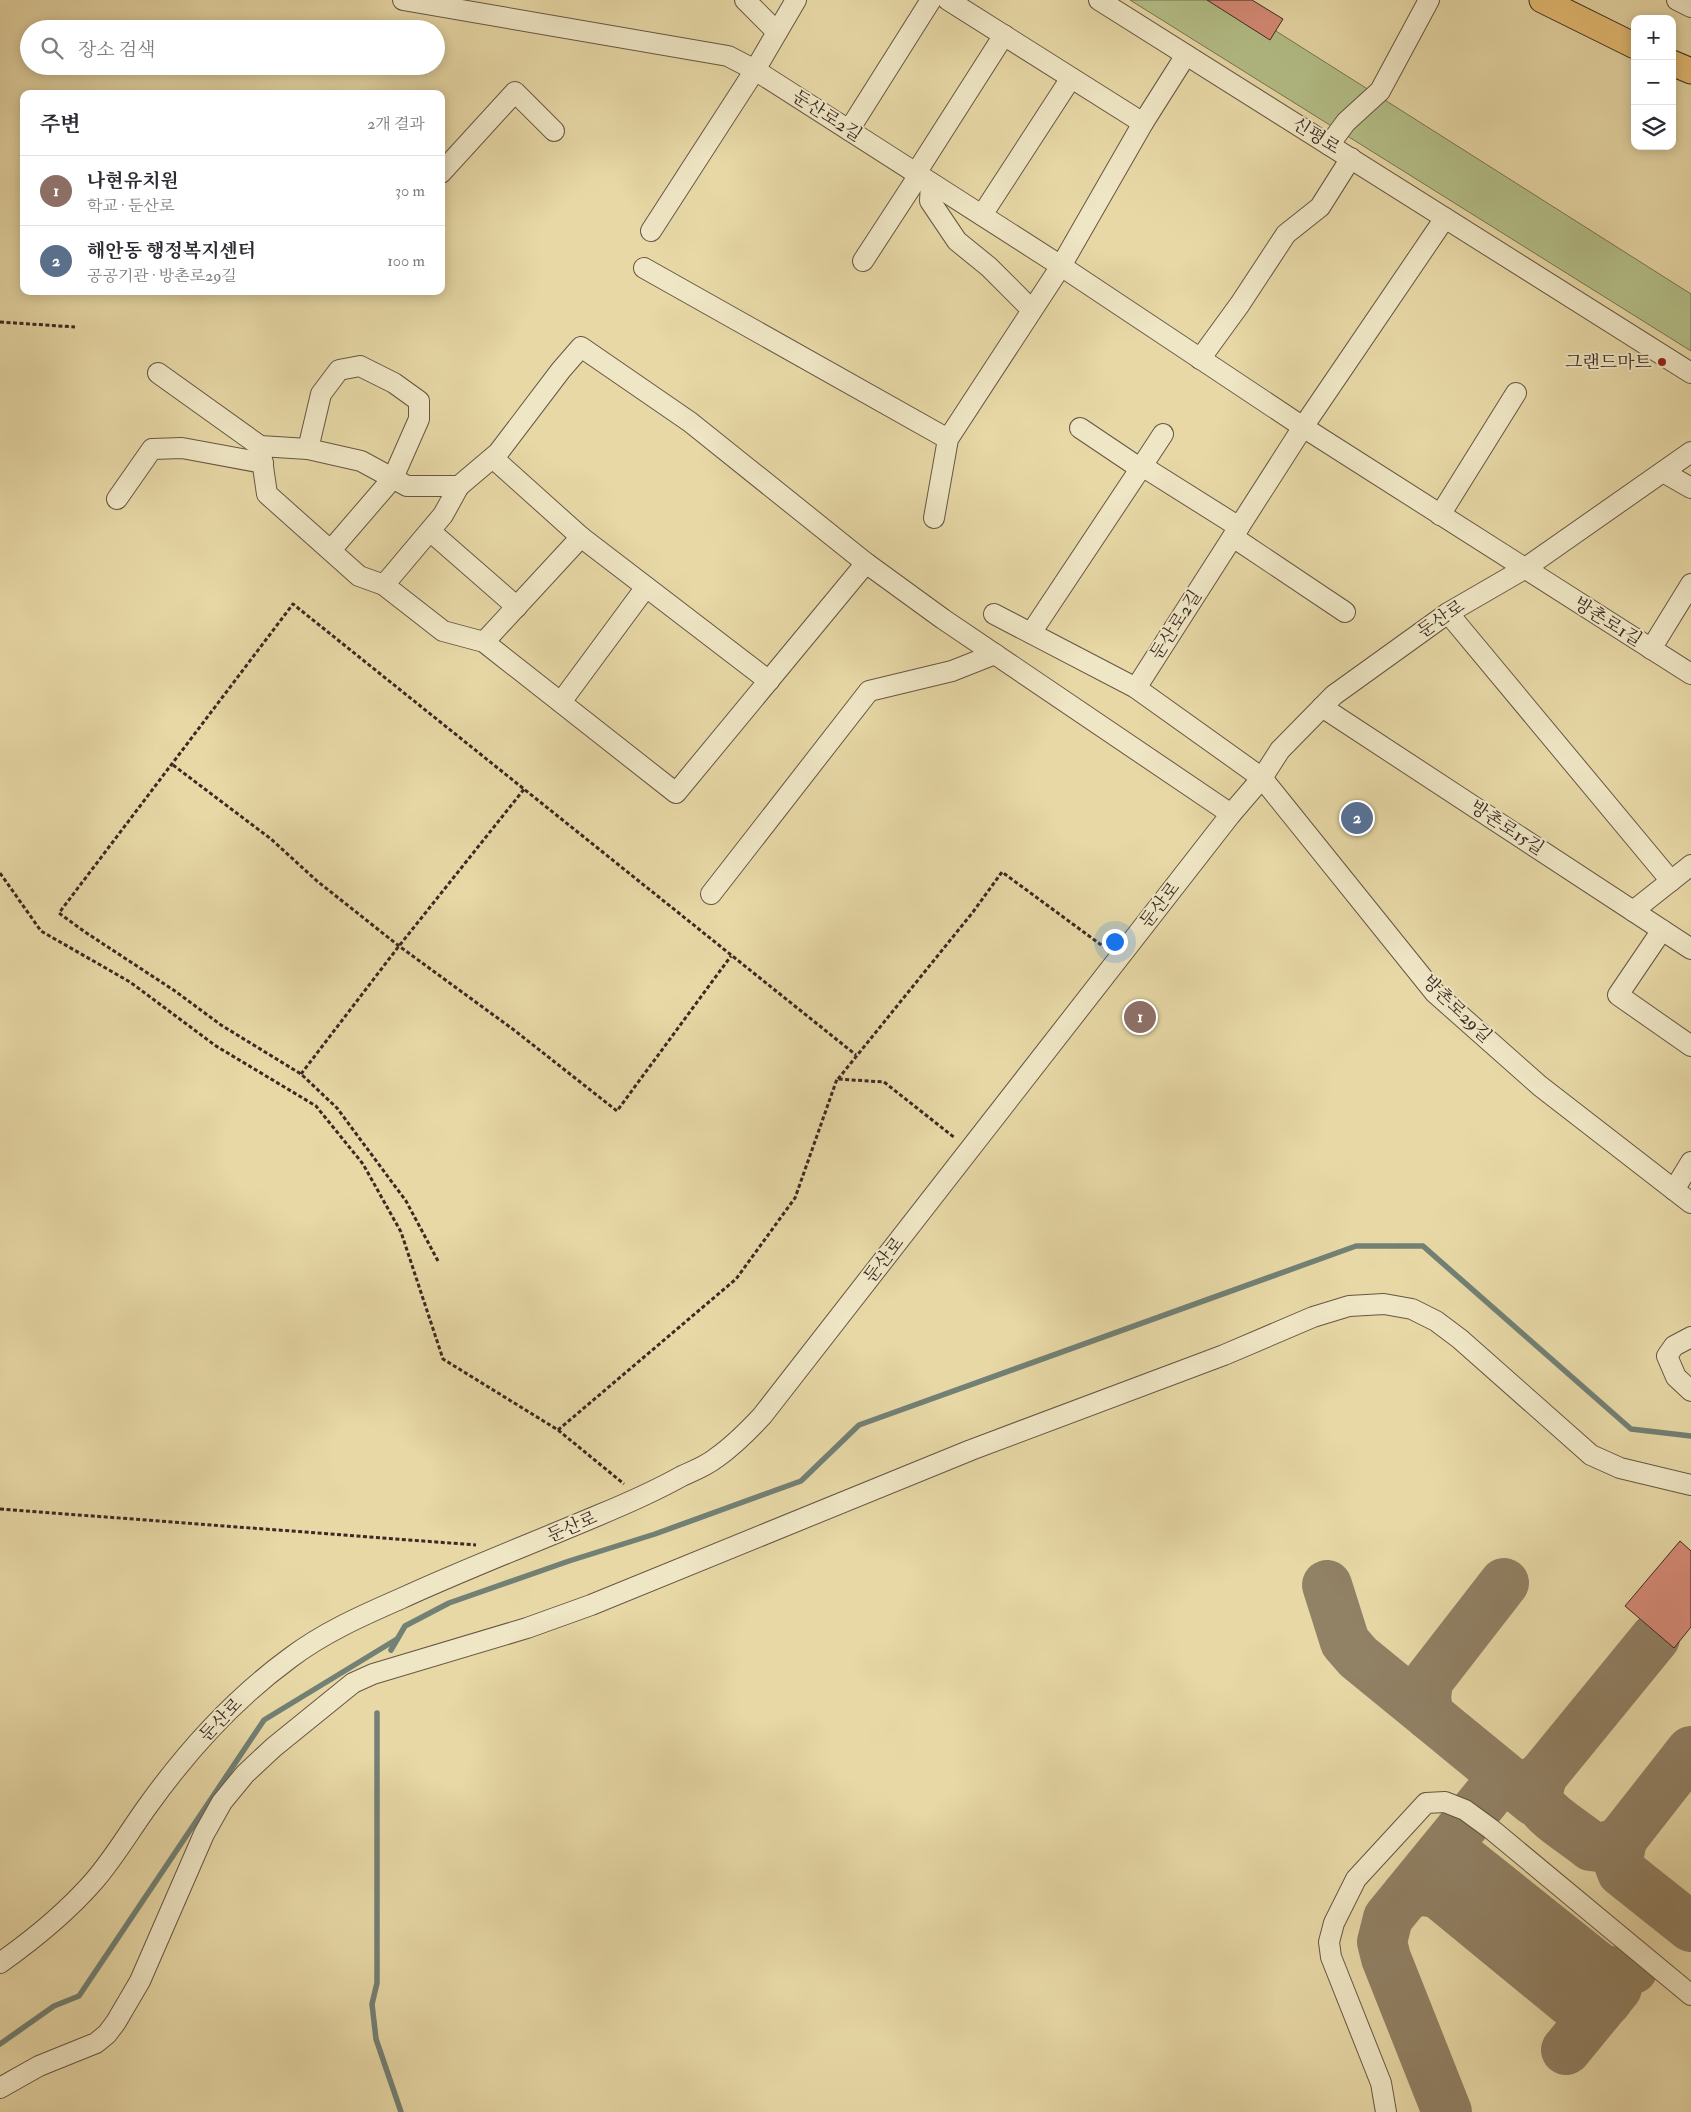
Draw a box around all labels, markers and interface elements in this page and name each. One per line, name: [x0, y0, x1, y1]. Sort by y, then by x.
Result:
map controls: [1631, 15, 1676, 150]
button: +: [1631, 15, 1676, 60]
search box: [20, 20, 445, 75]
icon: search: [38, 34, 66, 62]
text: 장소 검색: [78, 38, 155, 62]
button: −: [1631, 60, 1676, 105]
street label: 둔산로2길: [788, 85, 866, 147]
button: layers: [1631, 105, 1676, 150]
text: 주변: [40, 111, 81, 138]
street label: 신평로: [1288, 112, 1344, 160]
text: 2개 결과: [367, 114, 425, 134]
text: 나현유치원: [87, 169, 179, 193]
text: 1: [53, 181, 59, 201]
text: 30 m: [395, 181, 425, 201]
text: 학교 · 둔산로: [87, 196, 174, 216]
text: 해안동 행정복지센터: [87, 239, 256, 263]
text: 2: [52, 251, 60, 271]
text: 100 m: [387, 251, 425, 271]
text: 공공기관 · 방촌로29길: [87, 266, 237, 286]
place label: 그랜드마트: [1565, 351, 1653, 374]
marker: 그랜드마트: [1656, 356, 1668, 368]
street label: 둔산로2길: [1145, 586, 1207, 664]
street label: 방촌로1길: [1570, 592, 1646, 652]
street label: 둔산로: [1413, 595, 1469, 643]
street label: 방촌로15길: [1466, 796, 1548, 860]
pin: 2: [1341, 799, 1373, 837]
street label: 둔산로: [1135, 877, 1185, 933]
your location: [1102, 929, 1128, 955]
street label: 방촌로29길: [1417, 970, 1497, 1048]
pin: 1: [1124, 998, 1156, 1036]
street label: 둔산로: [859, 1232, 909, 1288]
street label: 둔산로: [543, 1506, 601, 1548]
street label: 둔산로: [195, 1693, 247, 1747]

